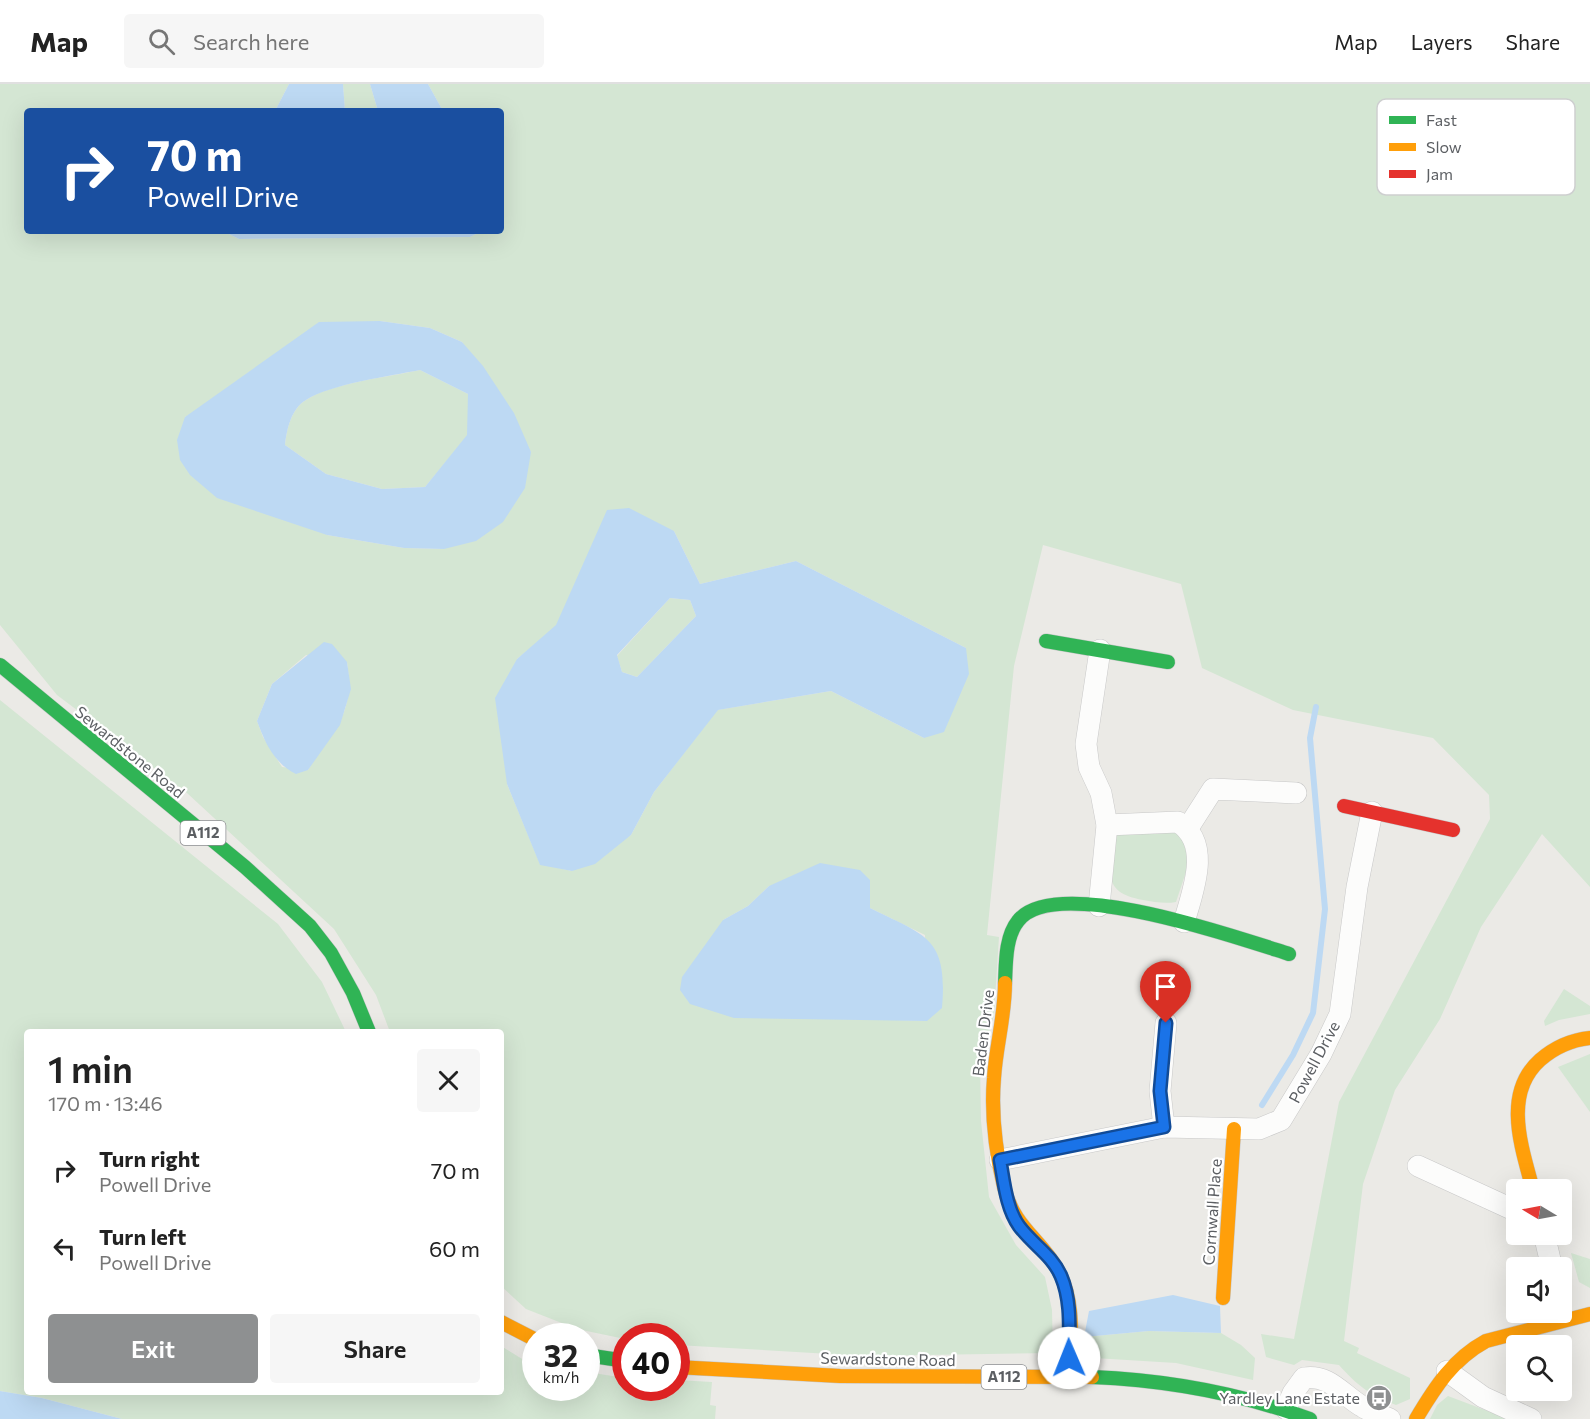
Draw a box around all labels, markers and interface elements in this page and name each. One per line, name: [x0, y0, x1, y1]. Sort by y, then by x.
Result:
search box: [124, 14, 544, 68]
text: Map: [30, 24, 88, 58]
icon: search: [145, 25, 178, 58]
text: Search here: [193, 28, 309, 55]
text: Map: [1334, 29, 1378, 54]
text: Layers: [1411, 29, 1473, 54]
text: Share: [1506, 29, 1560, 54]
legend: [1377, 99, 1575, 195]
text: Fast: [1426, 110, 1457, 129]
text: 70 m: [147, 128, 242, 180]
icon: right: [48, 132, 126, 210]
text: Slow: [1426, 137, 1462, 156]
text: Jam: [1426, 164, 1453, 183]
text: Powell Drive: [147, 180, 299, 213]
street label: Sewardstone Road: [72, 702, 189, 802]
road number: A112: [180, 821, 226, 845]
pin: [1140, 961, 1191, 1023]
icon: arrive: [1149, 970, 1182, 1003]
street label: Baden Drive: [968, 988, 997, 1077]
street label: Powell Drive: [1284, 1018, 1343, 1106]
text: 1 min: [48, 1046, 133, 1090]
button: close: [417, 1049, 480, 1112]
text: 170 m · 13:46: [48, 1091, 163, 1115]
text: Turn right: [99, 1145, 200, 1172]
icon: right: [48, 1154, 81, 1187]
text: 70 m: [431, 1157, 480, 1184]
street label: Cornwall Place: [1198, 1158, 1225, 1266]
text: Powell Drive: [99, 1172, 211, 1196]
north arrow: [1506, 1179, 1572, 1245]
map controls: [1506, 1179, 1572, 1401]
text: Turn left: [99, 1223, 186, 1250]
icon: left: [48, 1232, 81, 1265]
text: 60 m: [429, 1235, 480, 1262]
text: Powell Drive: [99, 1250, 211, 1274]
button: sound: [1506, 1257, 1572, 1323]
button: Exit: [48, 1314, 258, 1383]
button: Share: [270, 1314, 480, 1383]
speed limit sign: 40: [612, 1323, 690, 1401]
position arrow: [1037, 1326, 1101, 1390]
button: search: [1506, 1335, 1572, 1401]
text: 32: [544, 1336, 578, 1373]
street label: Sewardstone Road: [820, 1348, 956, 1369]
road number: A112: [982, 1365, 1026, 1389]
text: km/h: [543, 1368, 579, 1386]
bus stop icon: Yardley Lane Estate: [1364, 1383, 1394, 1413]
place label: Yardley Lane Estate: [1219, 1388, 1360, 1407]

